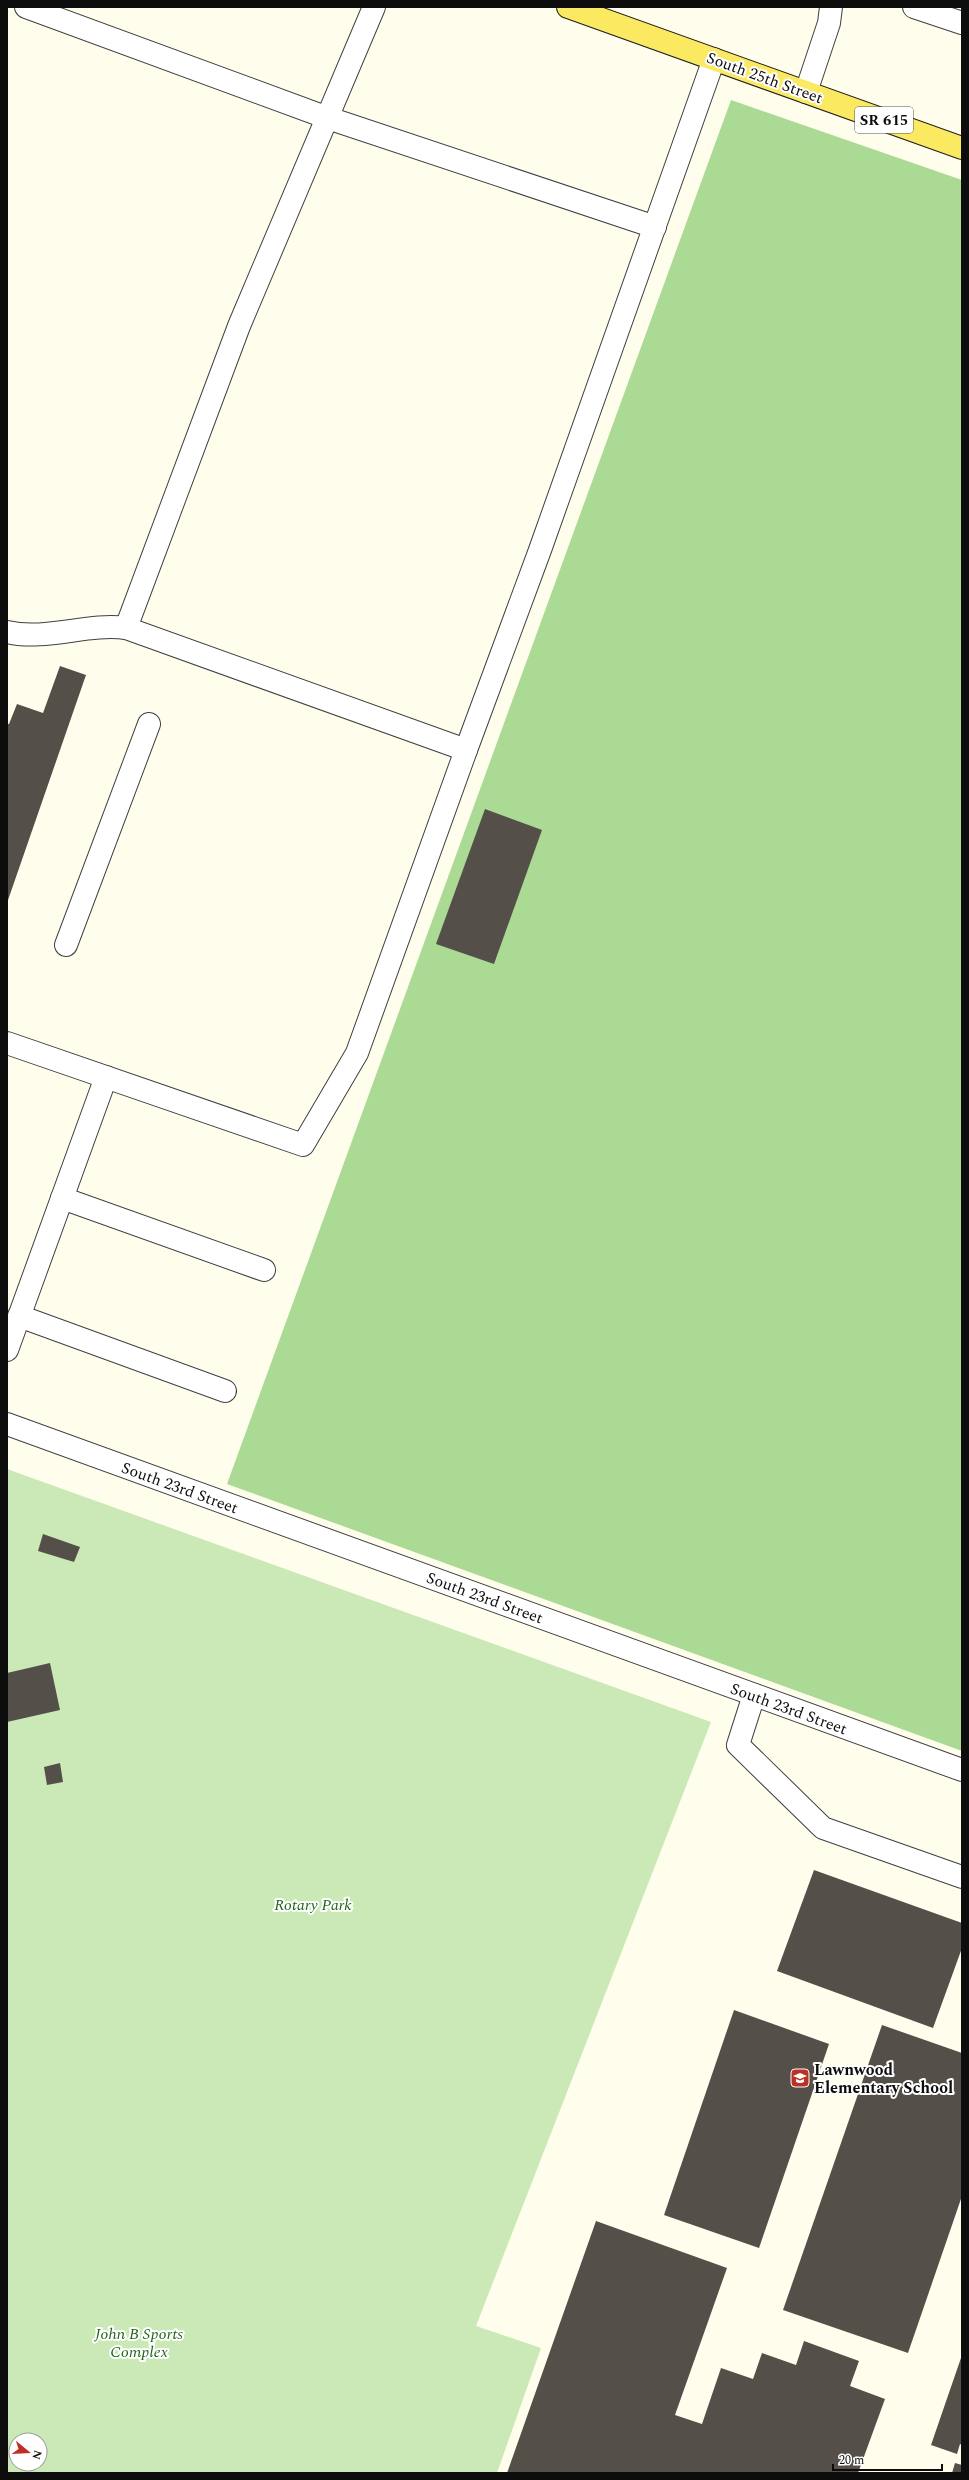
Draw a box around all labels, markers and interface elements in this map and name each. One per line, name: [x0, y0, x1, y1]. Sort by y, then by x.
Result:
street label: South 25th Street: [703, 46, 827, 110]
road number: SR 615: [855, 107, 913, 133]
street label: South 23rd Street: [118, 1456, 242, 1520]
street label: South 23rd Street: [423, 1566, 547, 1630]
street label: South 23rd Street: [727, 1677, 851, 1741]
park label: Rotary Park: [274, 1893, 352, 1917]
place label: Lawnwood Elementary School: [814, 2058, 953, 2100]
school or university icon: Lawnwood Elementary School: [789, 2067, 811, 2089]
park label: John B Sports Complex: [94, 2322, 183, 2364]
north arrow: [8, 2432, 48, 2472]
scale bar: [833, 2446, 942, 2472]
text: N: [28, 2448, 47, 2462]
text: 20 m: [839, 2451, 864, 2470]

